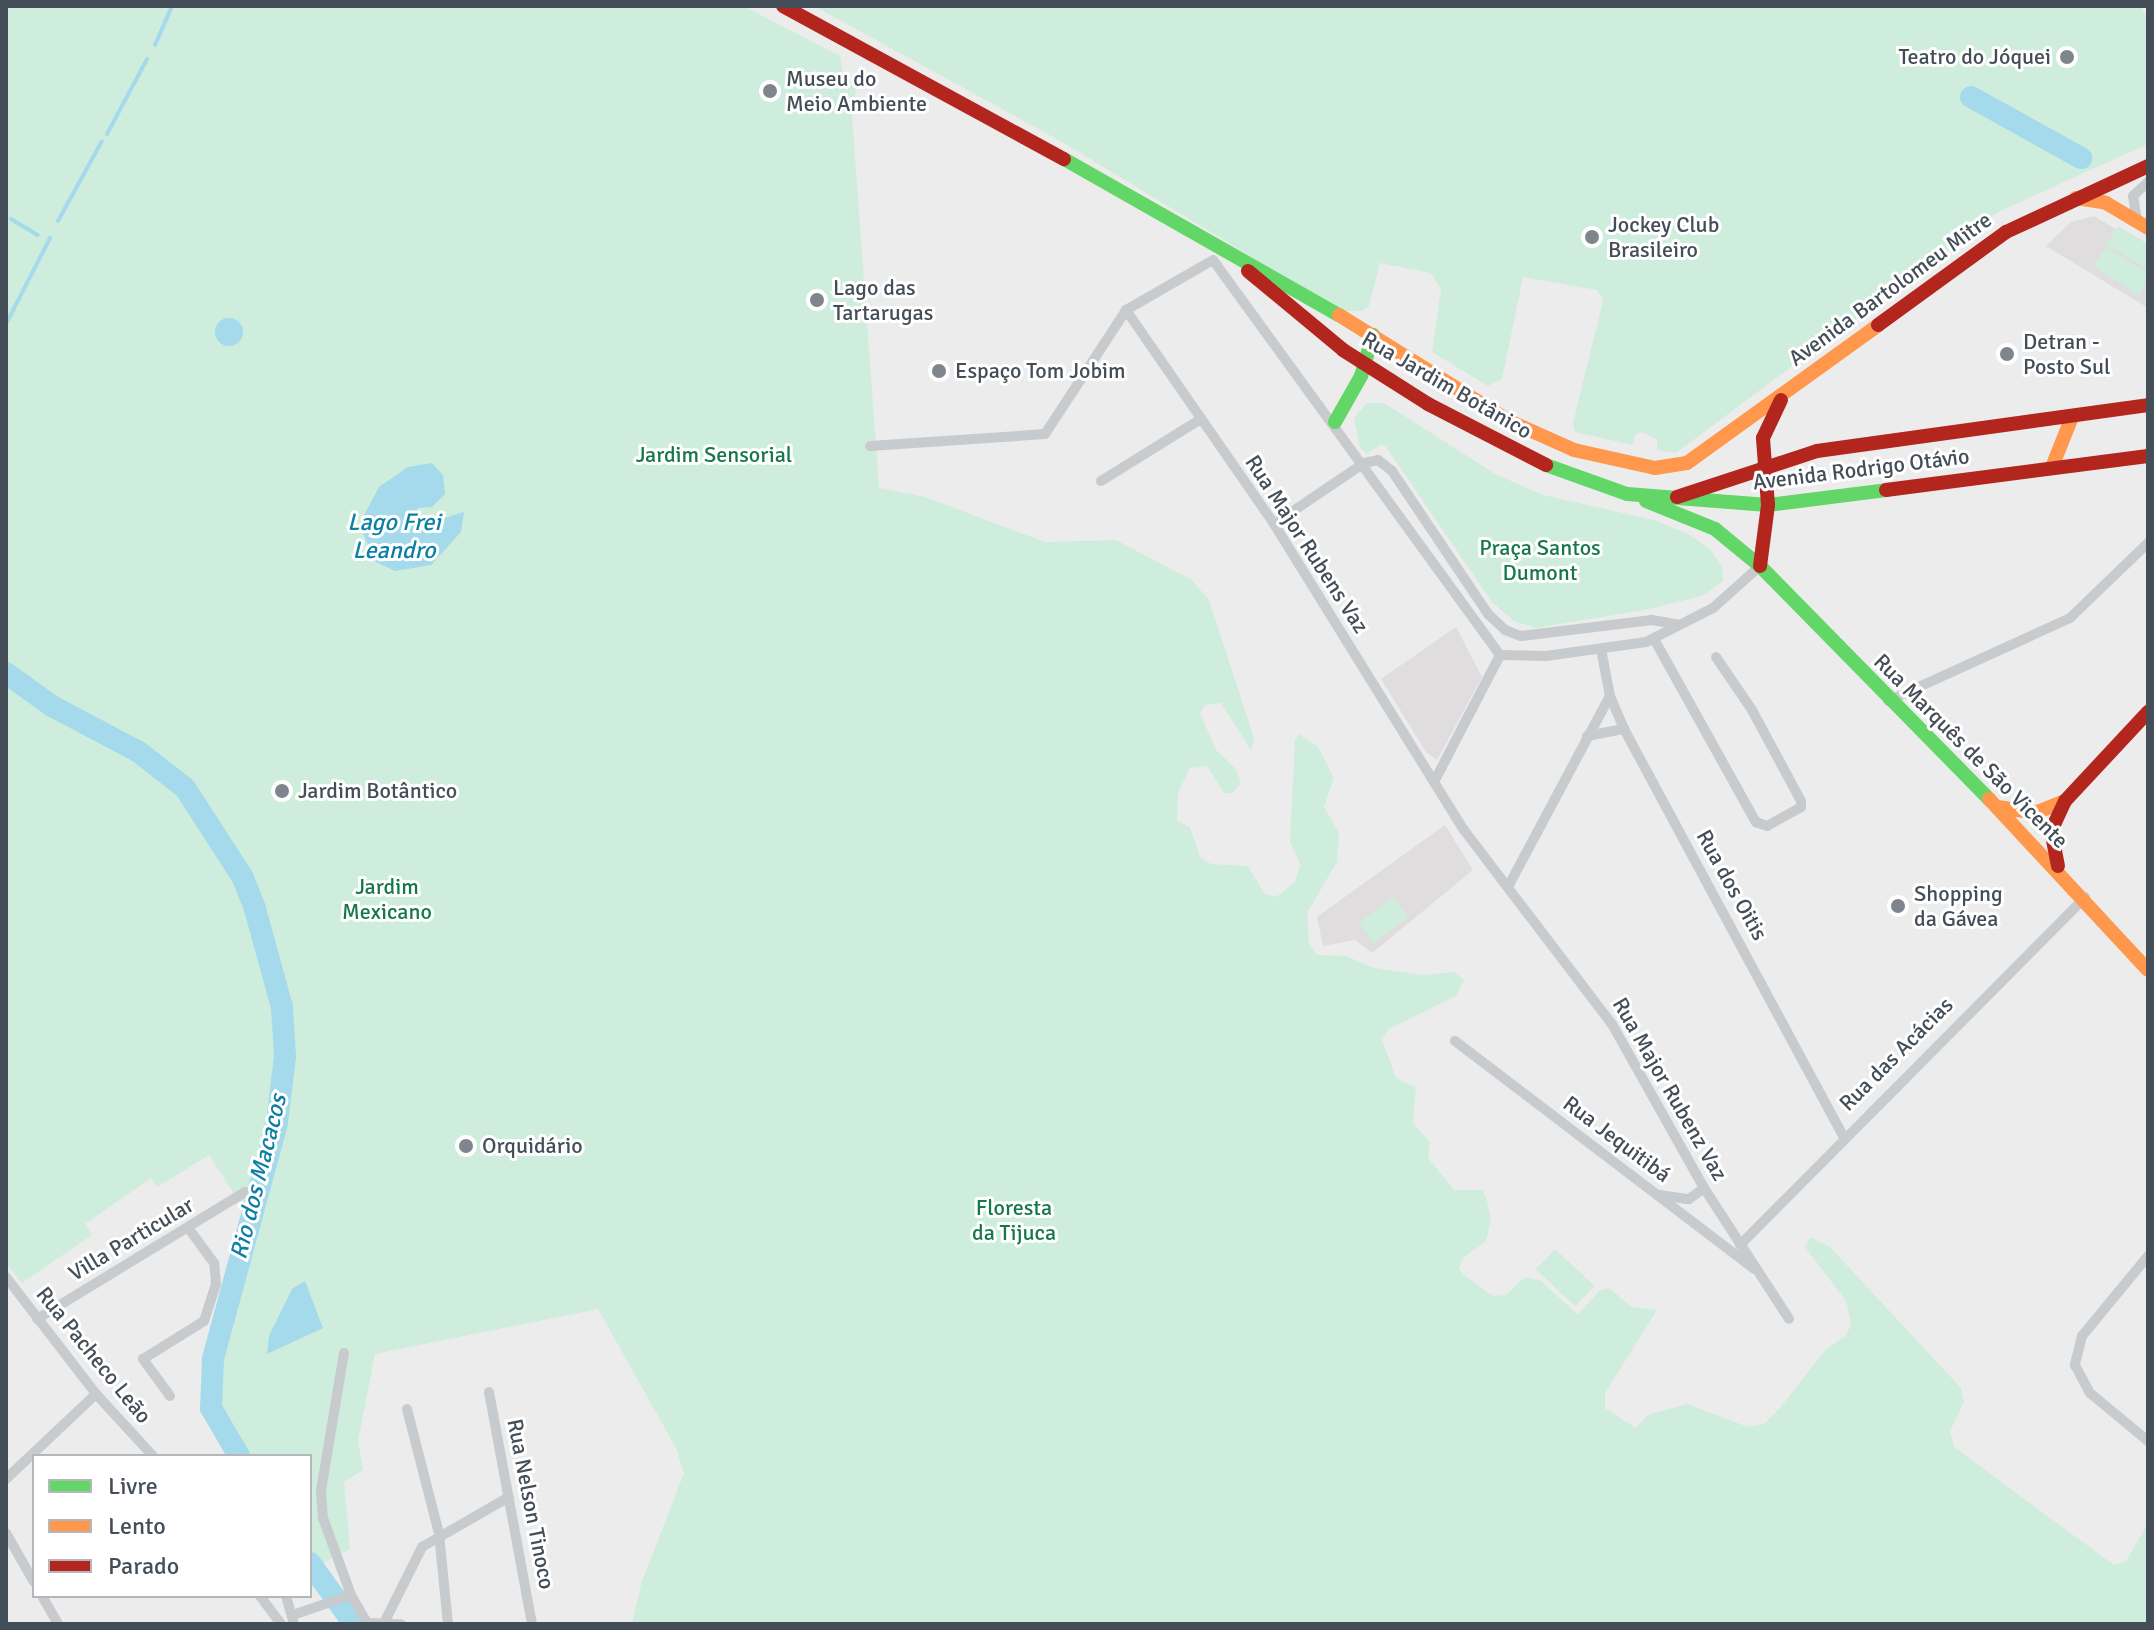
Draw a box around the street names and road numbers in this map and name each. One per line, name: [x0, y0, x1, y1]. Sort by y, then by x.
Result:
street label: Avenida Bartolomeu Mitre: [1783, 206, 1997, 372]
street label: Rua Jardim Botânico: [1357, 326, 1537, 444]
street label: Avenida Rodrigo Otávio: [1751, 443, 1971, 495]
street label: Rua Major Rubens Vaz: [1240, 450, 1374, 638]
street label: Rua Marquês de São Vicente: [1868, 648, 2074, 854]
street label: Rua dos Oitis: [1691, 825, 1773, 945]
street label: Rua das Acácias: [1834, 992, 1958, 1116]
street label: Rua Major Rubenz Vaz: [1607, 993, 1733, 1185]
street label: Rua Jequitibá: [1558, 1090, 1676, 1188]
street label: Villa Particular: [64, 1191, 198, 1287]
street label: Rua Pacheco Leão: [31, 1281, 157, 1429]
street label: Rua Nelson Tinoco: [502, 1417, 560, 1591]

